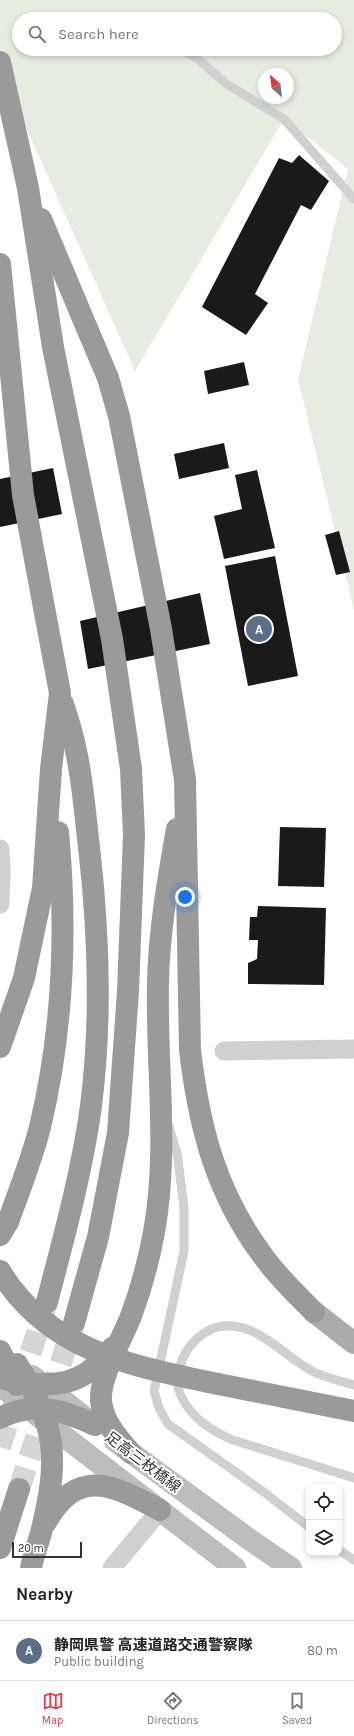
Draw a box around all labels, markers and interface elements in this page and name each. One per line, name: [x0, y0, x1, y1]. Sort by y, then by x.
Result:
search box: [12, 12, 342, 56]
icon: search: [26, 23, 48, 45]
text: Search here: [58, 25, 139, 43]
north arrow: [258, 68, 294, 104]
pin: A: [246, 614, 272, 644]
your location: [175, 887, 195, 907]
street label: 足高三枚橋線: [102, 1428, 184, 1496]
map controls: [306, 1484, 342, 1556]
button: locate: [306, 1484, 342, 1520]
button: layers: [306, 1520, 342, 1556]
scale bar: [12, 1540, 82, 1559]
text: 20 m: [18, 1542, 44, 1555]
text: Nearby: [16, 1584, 73, 1604]
text: 静岡県警 高速道路交通警察隊: [54, 1636, 253, 1654]
text: A: [25, 1643, 33, 1658]
text: 80 m: [307, 1643, 338, 1658]
text: Public building: [54, 1654, 144, 1669]
tab: Map: [42, 1690, 64, 1727]
tab: Directions: [147, 1690, 199, 1727]
tab: Saved: [282, 1690, 312, 1727]

